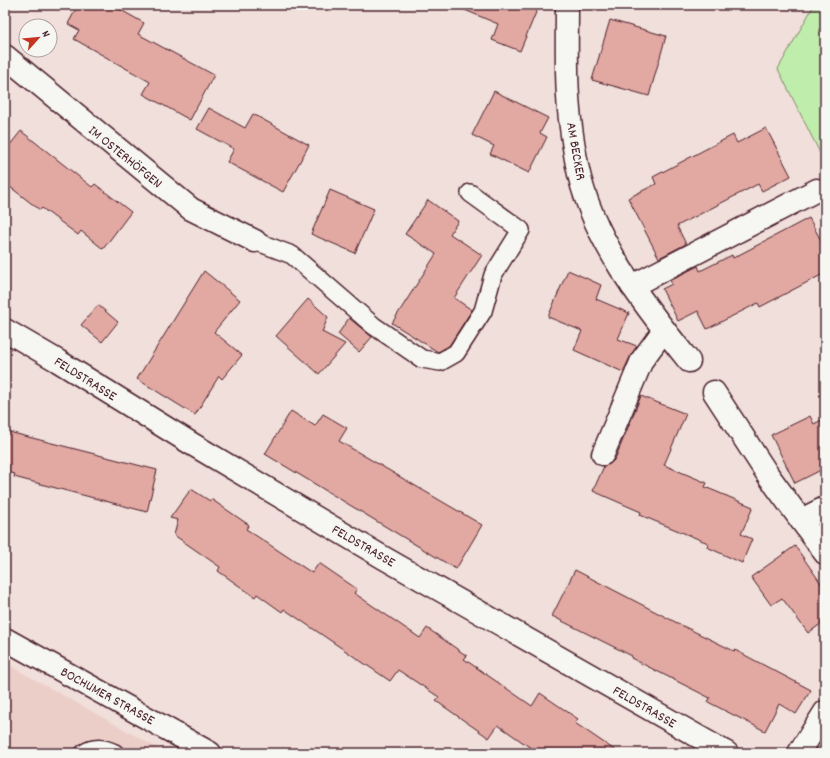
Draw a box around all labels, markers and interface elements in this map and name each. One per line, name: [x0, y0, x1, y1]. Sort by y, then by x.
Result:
north arrow: [18, 18, 58, 58]
text: N: [37, 28, 54, 41]
street label: IM OSTERHÖFGEN: [83, 121, 166, 194]
street label: AM BECKER: [560, 121, 590, 182]
street label: FELDSTRASSE: [50, 353, 121, 407]
street label: FELDSTRASSE: [327, 520, 399, 573]
street label: BOCHUMER STRASSE: [56, 663, 158, 731]
street label: FELDSTRASSE: [608, 681, 680, 734]

